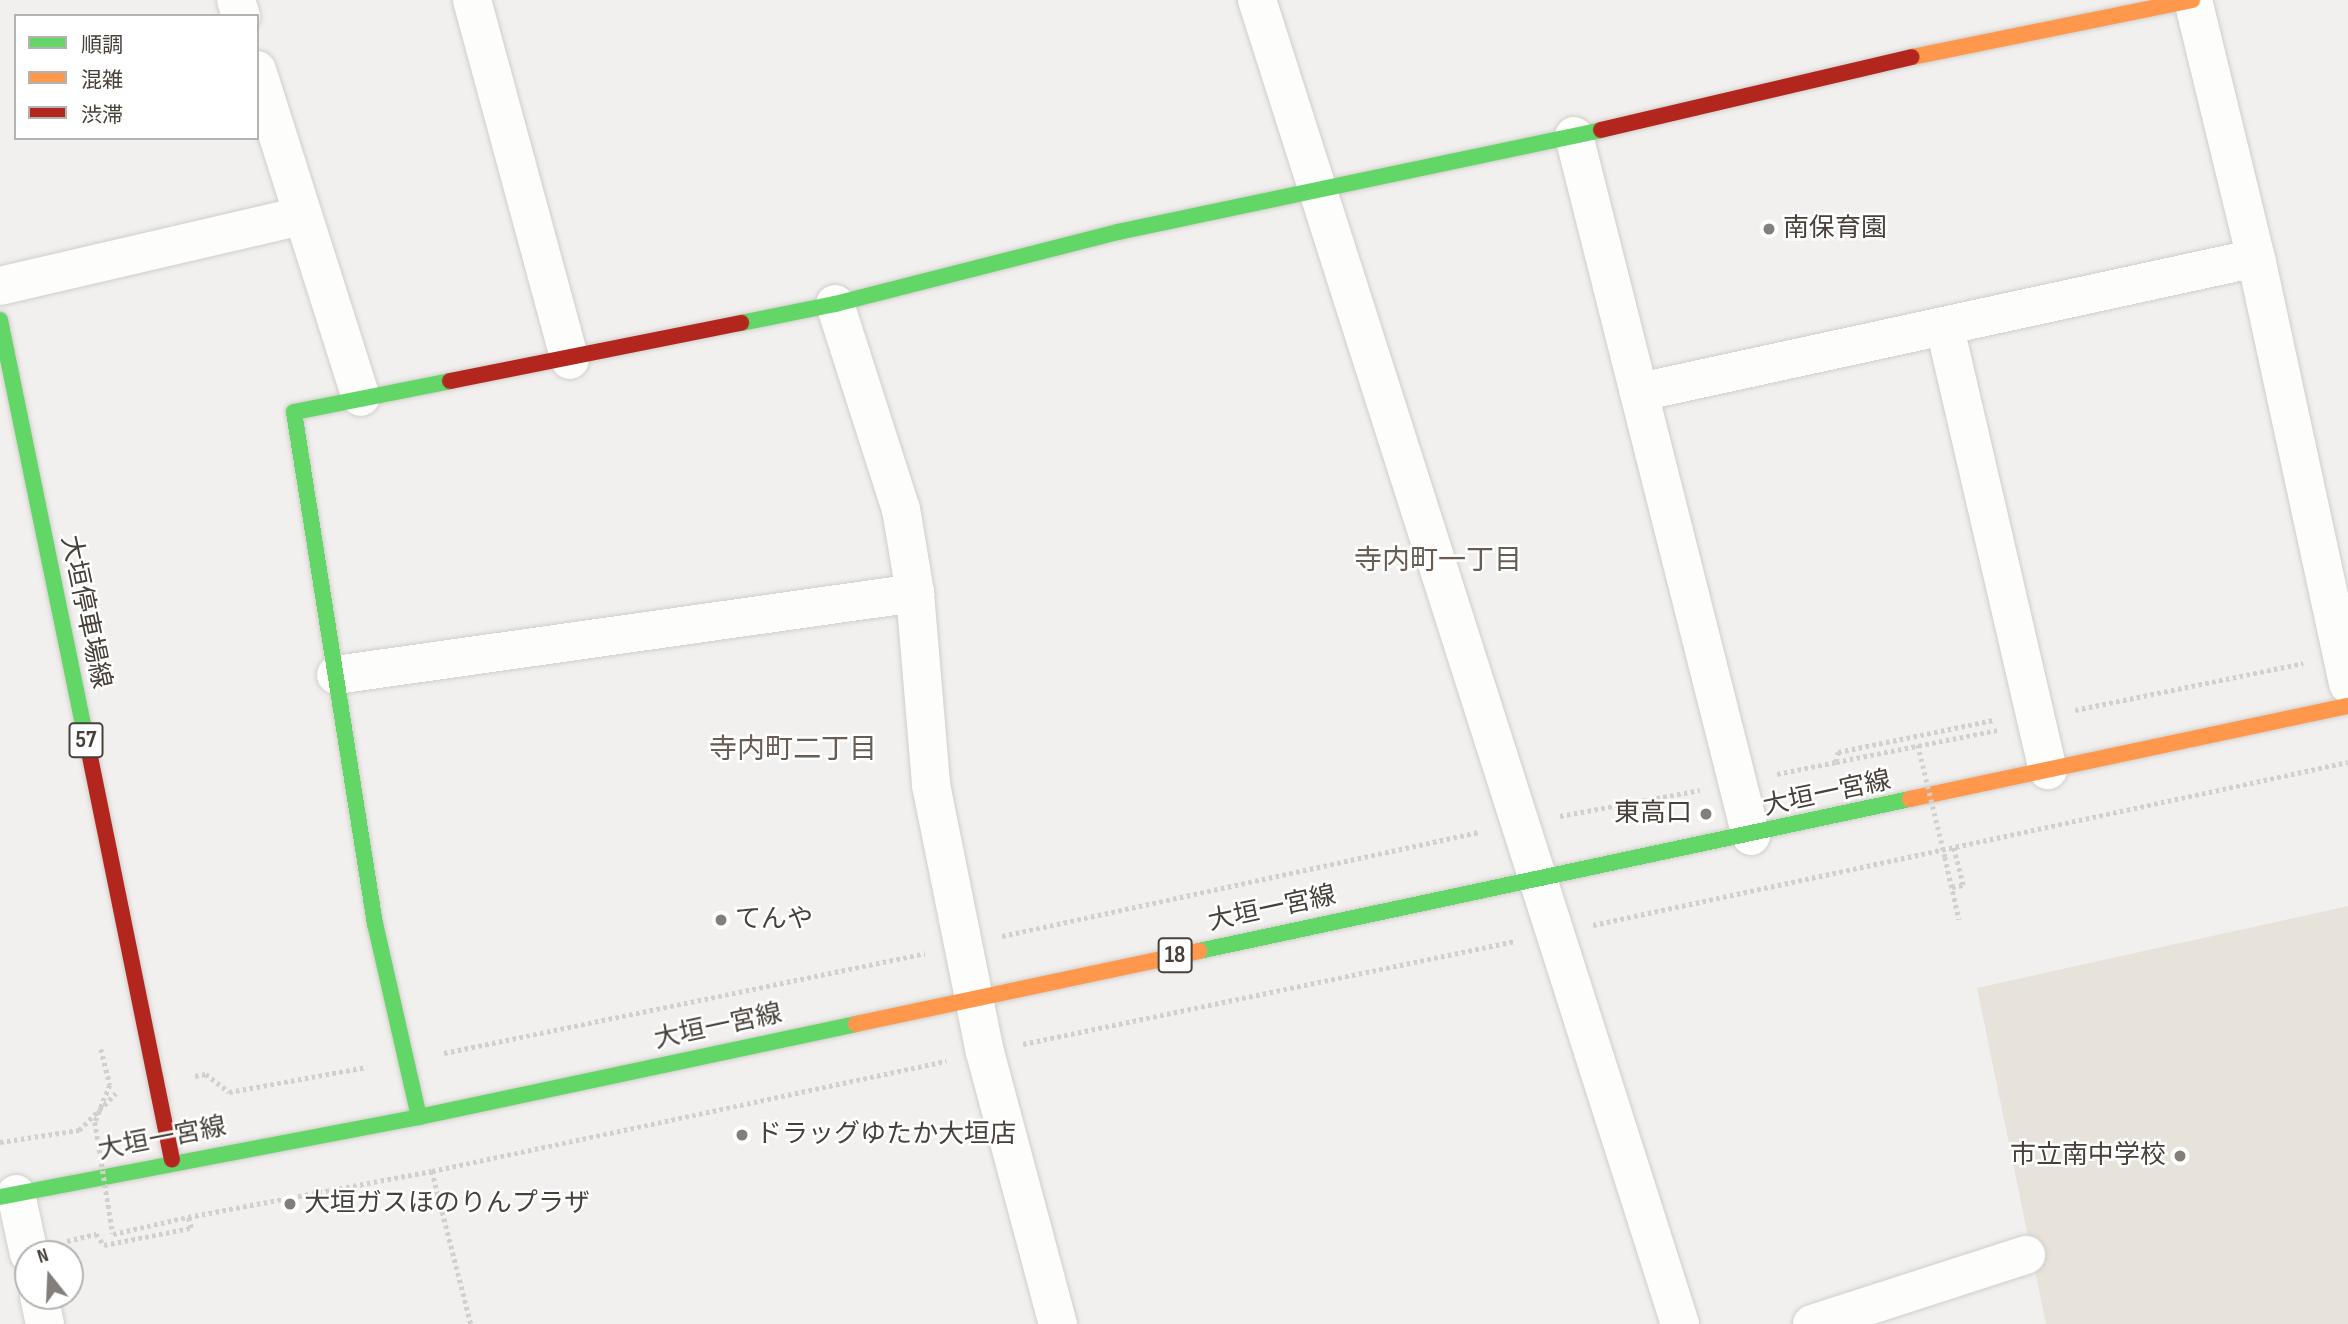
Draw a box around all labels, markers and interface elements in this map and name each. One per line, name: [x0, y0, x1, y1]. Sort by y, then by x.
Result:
legend: [14, 14, 259, 140]
text: 順調: [81, 33, 123, 58]
text: 混雑: [81, 68, 123, 93]
text: 渋滞: [81, 103, 123, 128]
place label: 南保育園: [1783, 213, 1887, 245]
marker: 南保育園: [1761, 221, 1777, 237]
street label: 大垣停車場線: [54, 532, 116, 692]
district label: 寺内町一丁目: [1354, 544, 1522, 578]
road number: 57: [68, 720, 104, 760]
district label: 寺内町二丁目: [709, 733, 877, 767]
street label: 大垣一宮線: [1760, 765, 1894, 823]
place label: 東高口: [1614, 798, 1692, 830]
marker: 東高口: [1698, 806, 1714, 822]
street label: 大垣一宮線: [1205, 880, 1339, 938]
place label: てんや: [735, 904, 813, 936]
marker: てんや: [713, 912, 729, 928]
road number: 18: [1158, 934, 1192, 975]
street label: 大垣一宮線: [651, 998, 785, 1056]
street label: 大垣一宮線: [95, 1111, 229, 1167]
place label: ドラッグゆたか大垣店: [756, 1119, 1016, 1151]
marker: ドラッグゆたか大垣店: [734, 1127, 750, 1143]
place label: 市立南中学校: [2010, 1140, 2166, 1172]
marker: 市立南中学校: [2172, 1148, 2188, 1164]
place label: 大垣ガスほのりんプラザ: [304, 1188, 590, 1220]
marker: 大垣ガスほのりんプラザ: [282, 1196, 298, 1212]
north arrow: [14, 1240, 84, 1310]
text: N: [35, 1244, 51, 1269]

